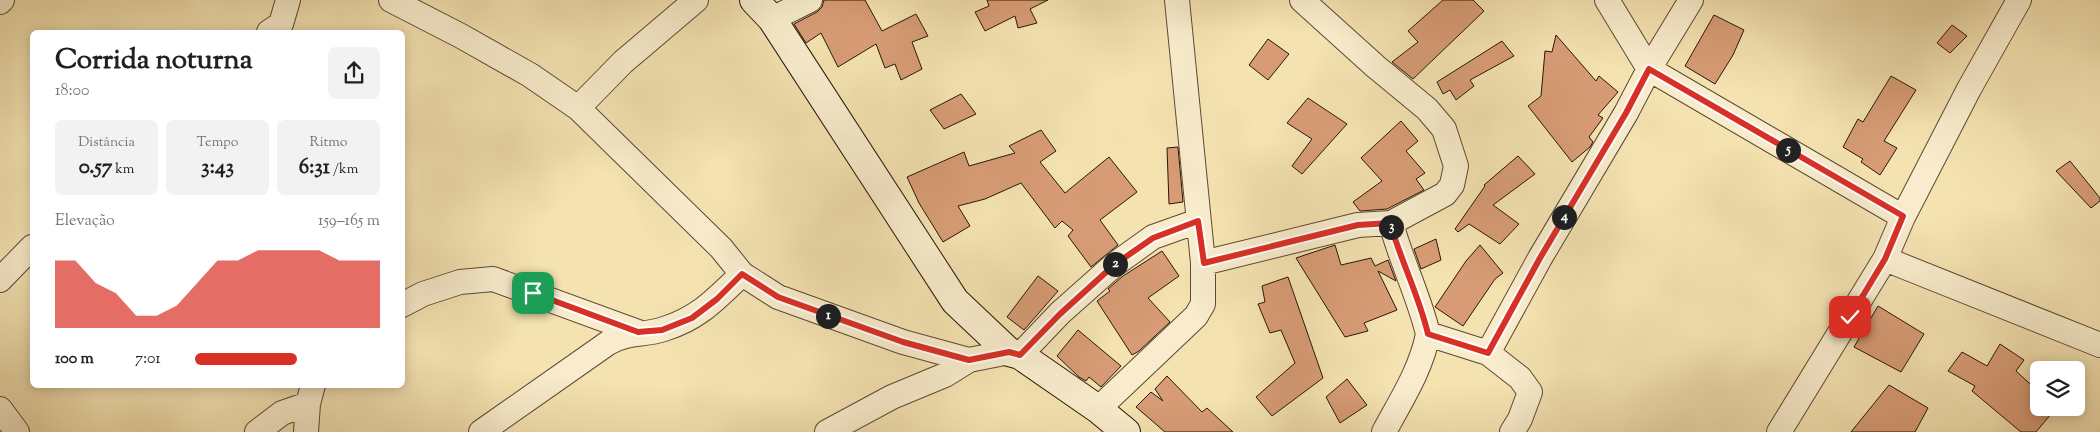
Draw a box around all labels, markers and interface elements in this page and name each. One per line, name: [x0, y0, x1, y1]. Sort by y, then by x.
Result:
text: Corrida noturna: [55, 41, 253, 81]
button: share: [328, 47, 380, 99]
text: 18:00: [55, 80, 89, 103]
text: Distância: [78, 133, 135, 153]
text: Tempo: [197, 133, 239, 153]
text: Ritmo: [310, 133, 347, 153]
pin: 5: [1776, 138, 1800, 162]
text: 5: [1786, 140, 1791, 160]
text: 0.57: [79, 153, 112, 183]
text: 3:43: [201, 153, 234, 183]
text: 6:31: [299, 153, 330, 183]
text: km: [112, 160, 134, 180]
text: /km: [330, 160, 358, 180]
pin: 4: [1552, 204, 1576, 230]
text: 4: [1561, 207, 1568, 227]
text: Elevação: [55, 210, 115, 233]
text: 159–165 m: [318, 210, 380, 233]
pin: 3: [1378, 214, 1404, 240]
text: 3: [1389, 217, 1394, 237]
pin: 2: [1102, 252, 1128, 276]
text: 2: [1112, 254, 1119, 274]
pin: [512, 272, 554, 314]
icon: arrive: [519, 279, 547, 307]
pin: [1829, 296, 1871, 338]
icon: check: [1836, 303, 1864, 331]
pin: 1: [816, 304, 840, 328]
text: 1: [826, 306, 831, 326]
text: 100 m: [55, 348, 94, 371]
text: 7:01: [135, 348, 161, 371]
map controls: [2030, 361, 2085, 416]
button: layers: [2030, 361, 2085, 416]

